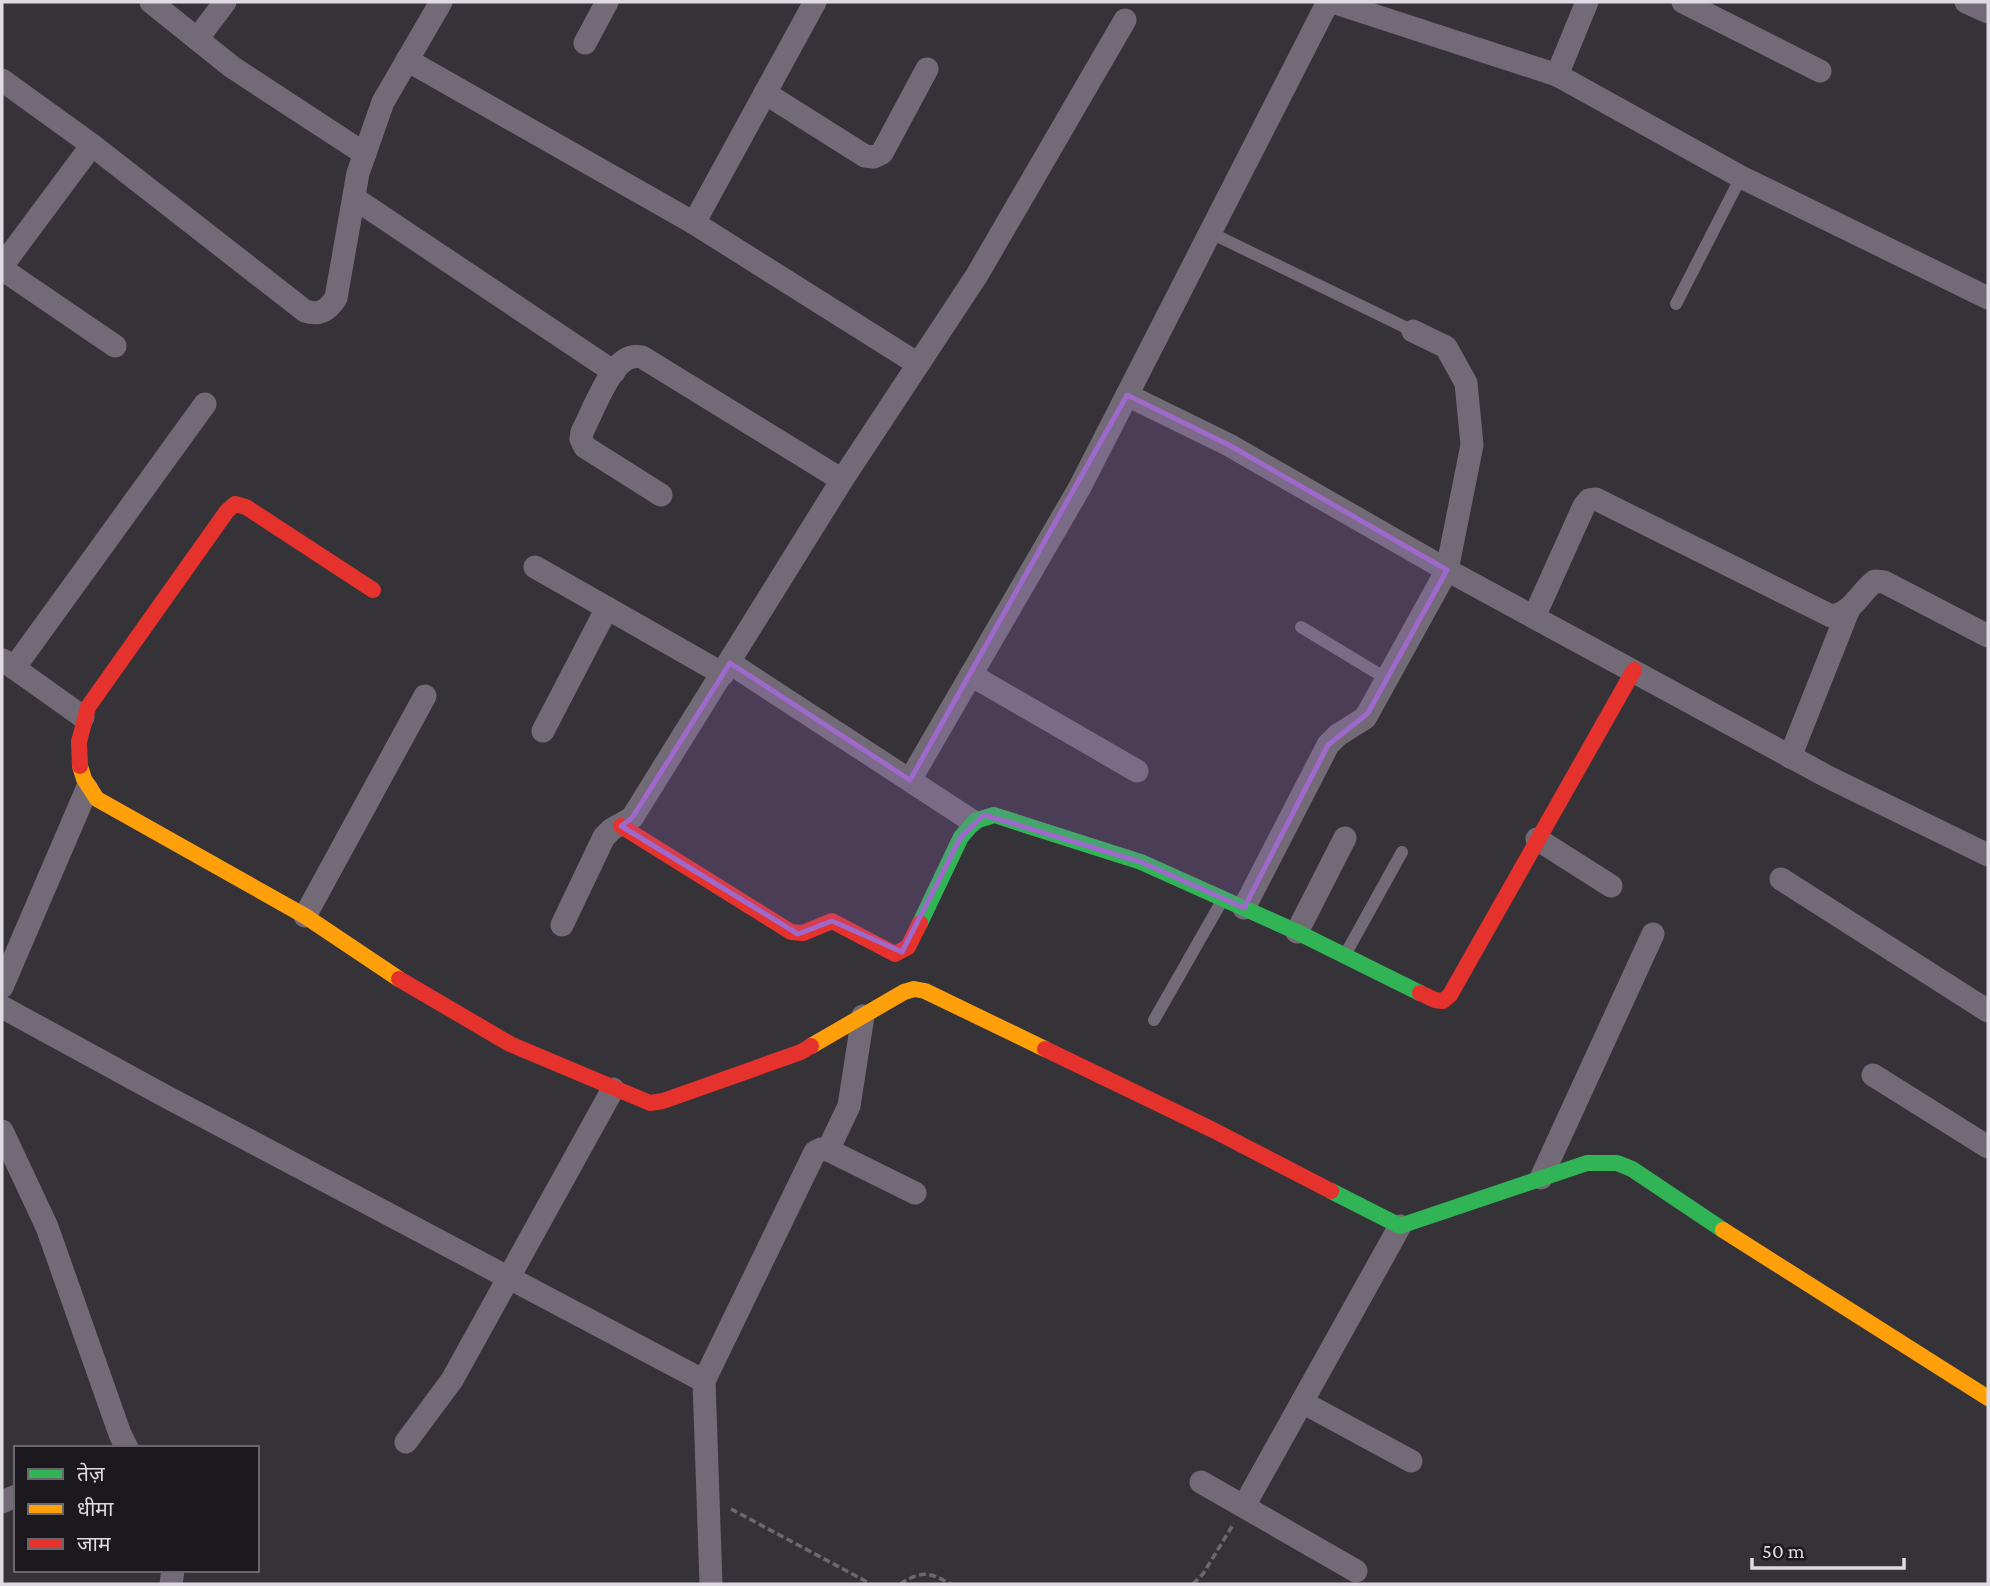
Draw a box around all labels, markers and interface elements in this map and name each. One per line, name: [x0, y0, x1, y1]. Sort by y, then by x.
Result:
legend: [14, 1446, 259, 1572]
text: तेज़: [77, 1462, 105, 1486]
text: धीमा: [77, 1497, 114, 1521]
scale bar: [1752, 1526, 1904, 1570]
text: जाम: [77, 1532, 111, 1556]
text: 50 m: [1762, 1539, 1805, 1563]

